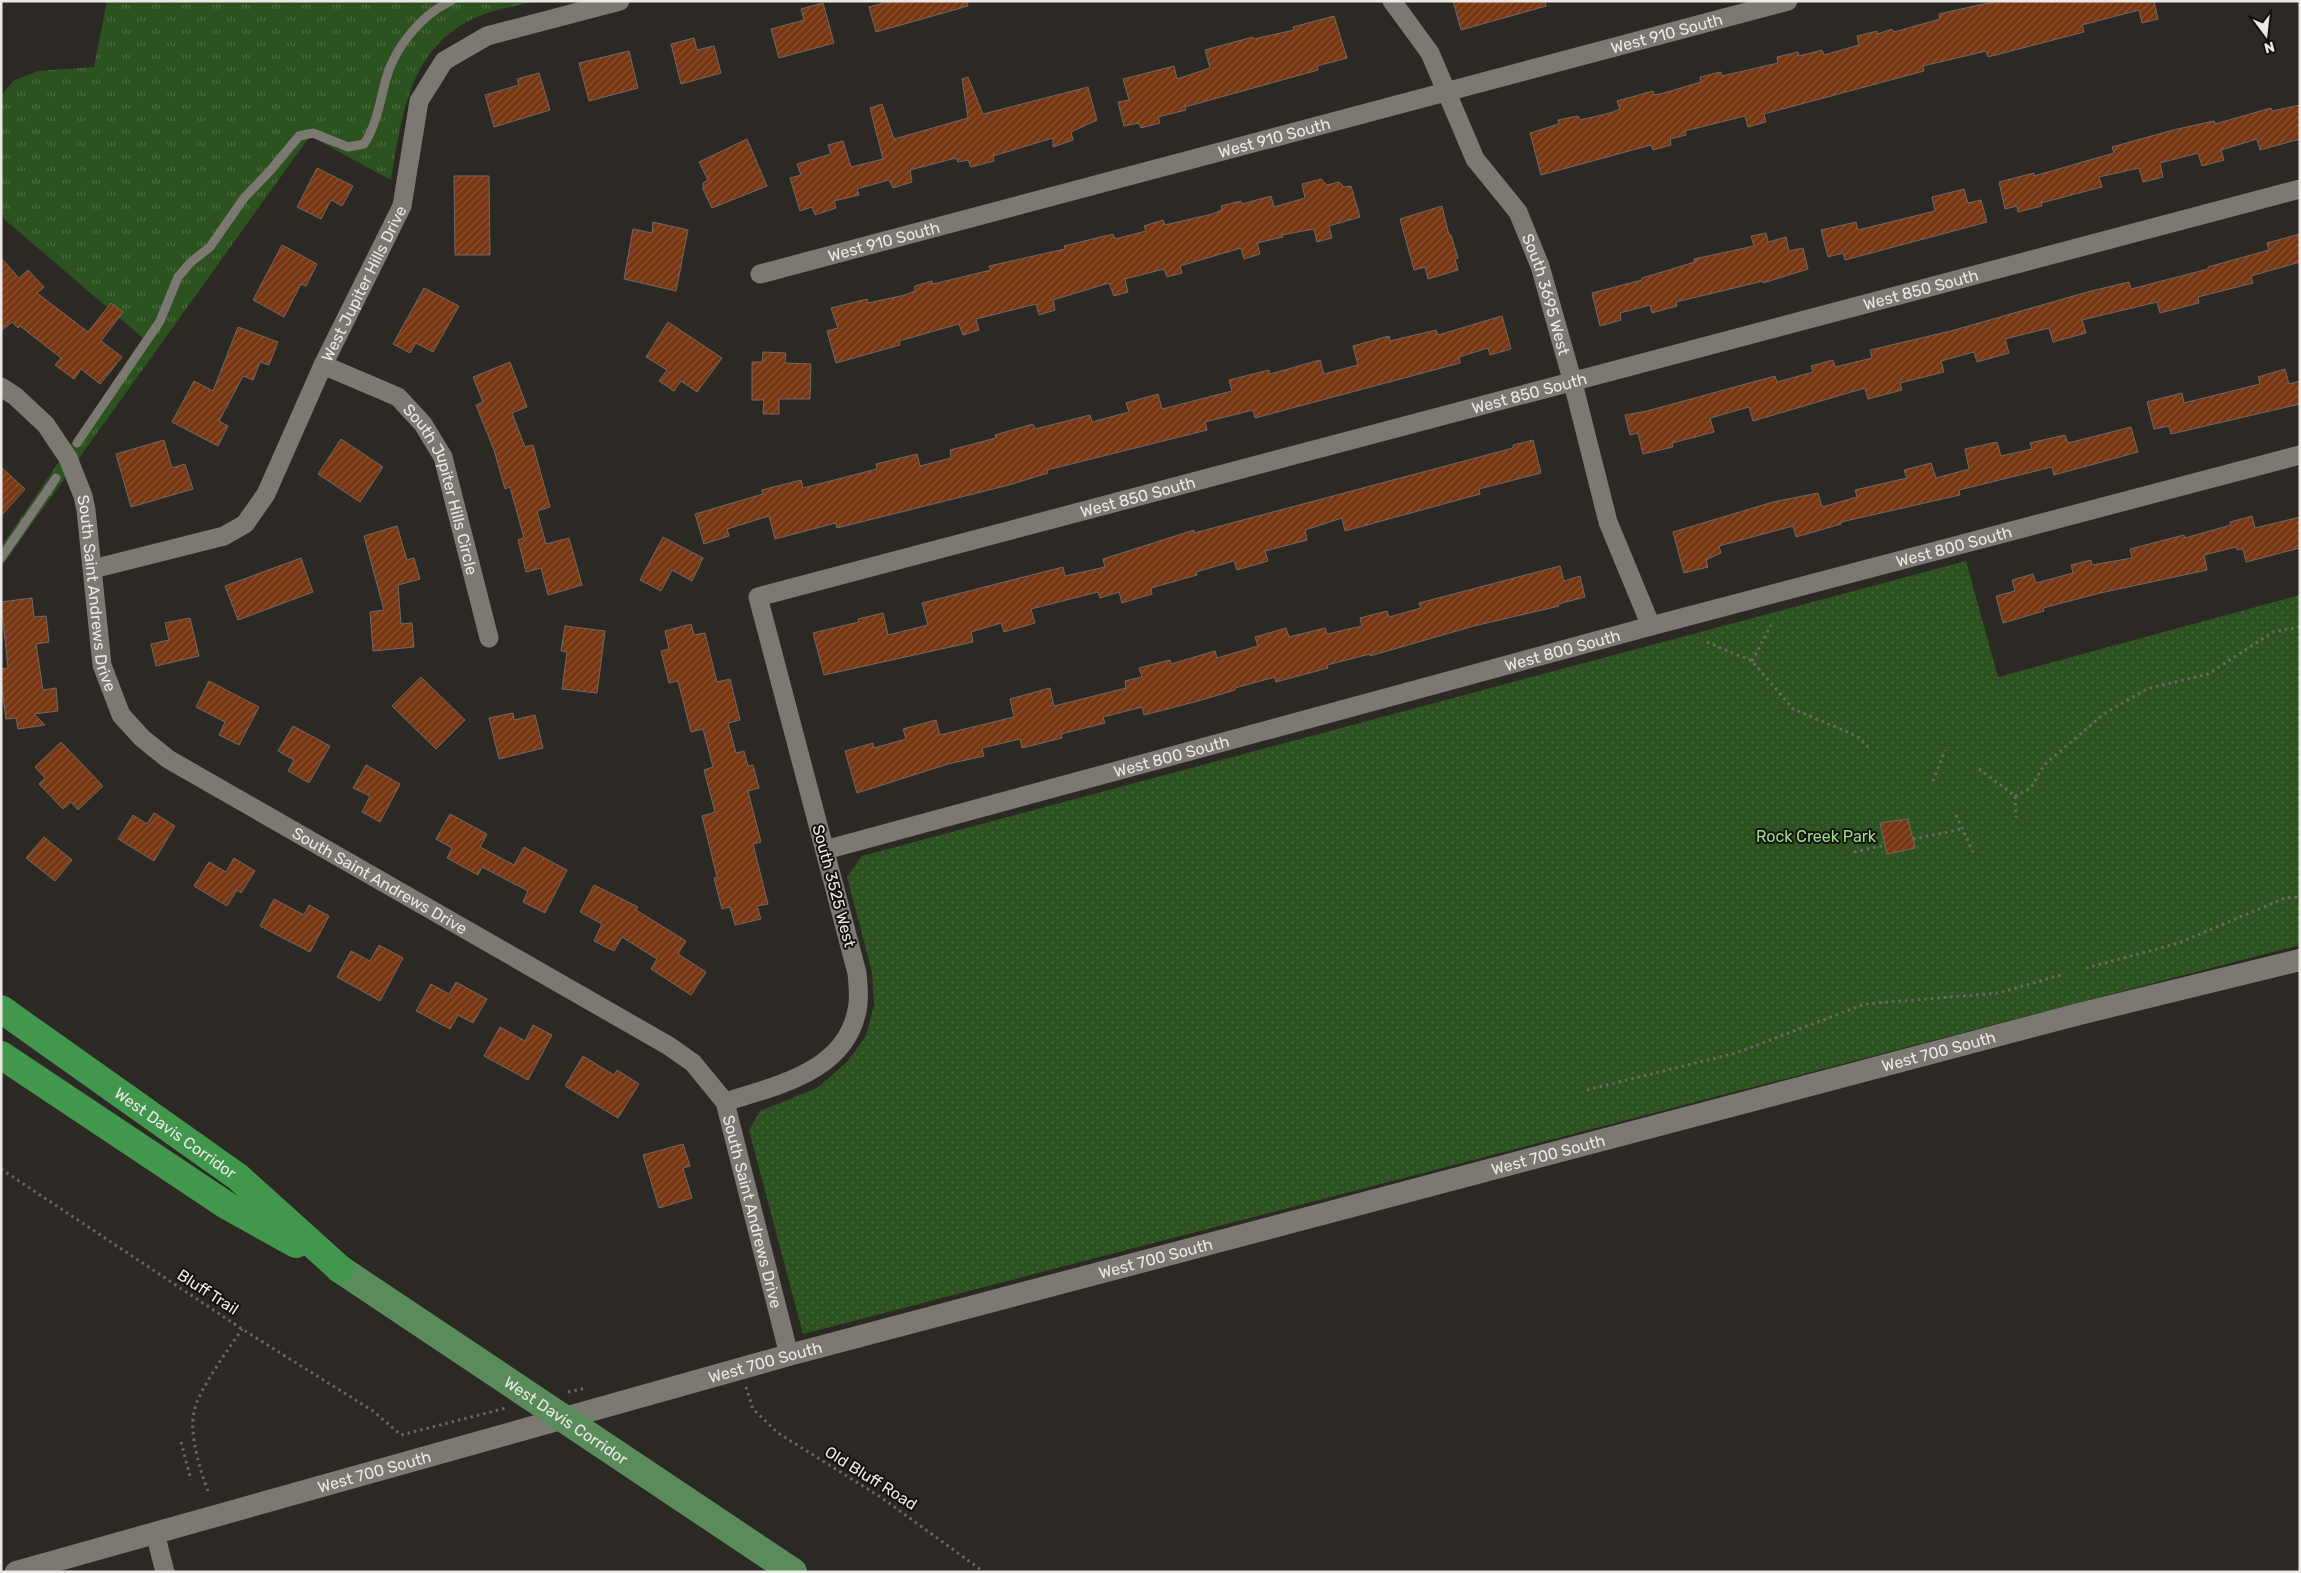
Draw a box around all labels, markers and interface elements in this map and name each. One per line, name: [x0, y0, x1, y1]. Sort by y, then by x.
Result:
street label: West 910 South: [1609, 9, 1725, 57]
north arrow: [2241, 10, 2291, 60]
text: N: [2262, 38, 2276, 57]
street label: West 910 South: [1216, 114, 1332, 161]
street label: West Jupiter Hills Drive: [317, 202, 410, 364]
street label: West 910 South: [826, 217, 942, 265]
street label: South 3695 West: [1518, 231, 1574, 357]
street label: West 850 South: [1861, 265, 1980, 314]
street label: West 850 South: [1470, 369, 1589, 417]
street label: South Jupiter Hills Circle: [399, 400, 482, 577]
street label: West 850 South: [1078, 472, 1197, 521]
street label: South Saint Andrews Drive: [74, 493, 121, 694]
street label: West 800 South: [1894, 522, 2014, 571]
street label: West 800 South: [1502, 625, 1622, 675]
street label: West 800 South: [1112, 731, 1231, 781]
street label: South Saint Andrews Drive: [289, 823, 471, 938]
street label: South 3525 West: [808, 823, 860, 949]
park label: Rock Creek Park: [1756, 827, 1877, 846]
street label: West 700 South: [1880, 1027, 1998, 1075]
street label: West Davis Corridor: [111, 1083, 240, 1182]
street label: South Saint Andrews Drive: [719, 1113, 786, 1310]
street label: West 700 South: [1489, 1130, 1607, 1178]
street label: West 700 South: [1097, 1234, 1215, 1282]
street label: Bluff Trail: [174, 1265, 242, 1319]
street label: West 700 South: [706, 1337, 824, 1387]
street label: West Davis Corridor: [501, 1372, 632, 1468]
street label: Old Bluff Road: [821, 1442, 921, 1514]
street label: West 700 South: [315, 1446, 433, 1496]

